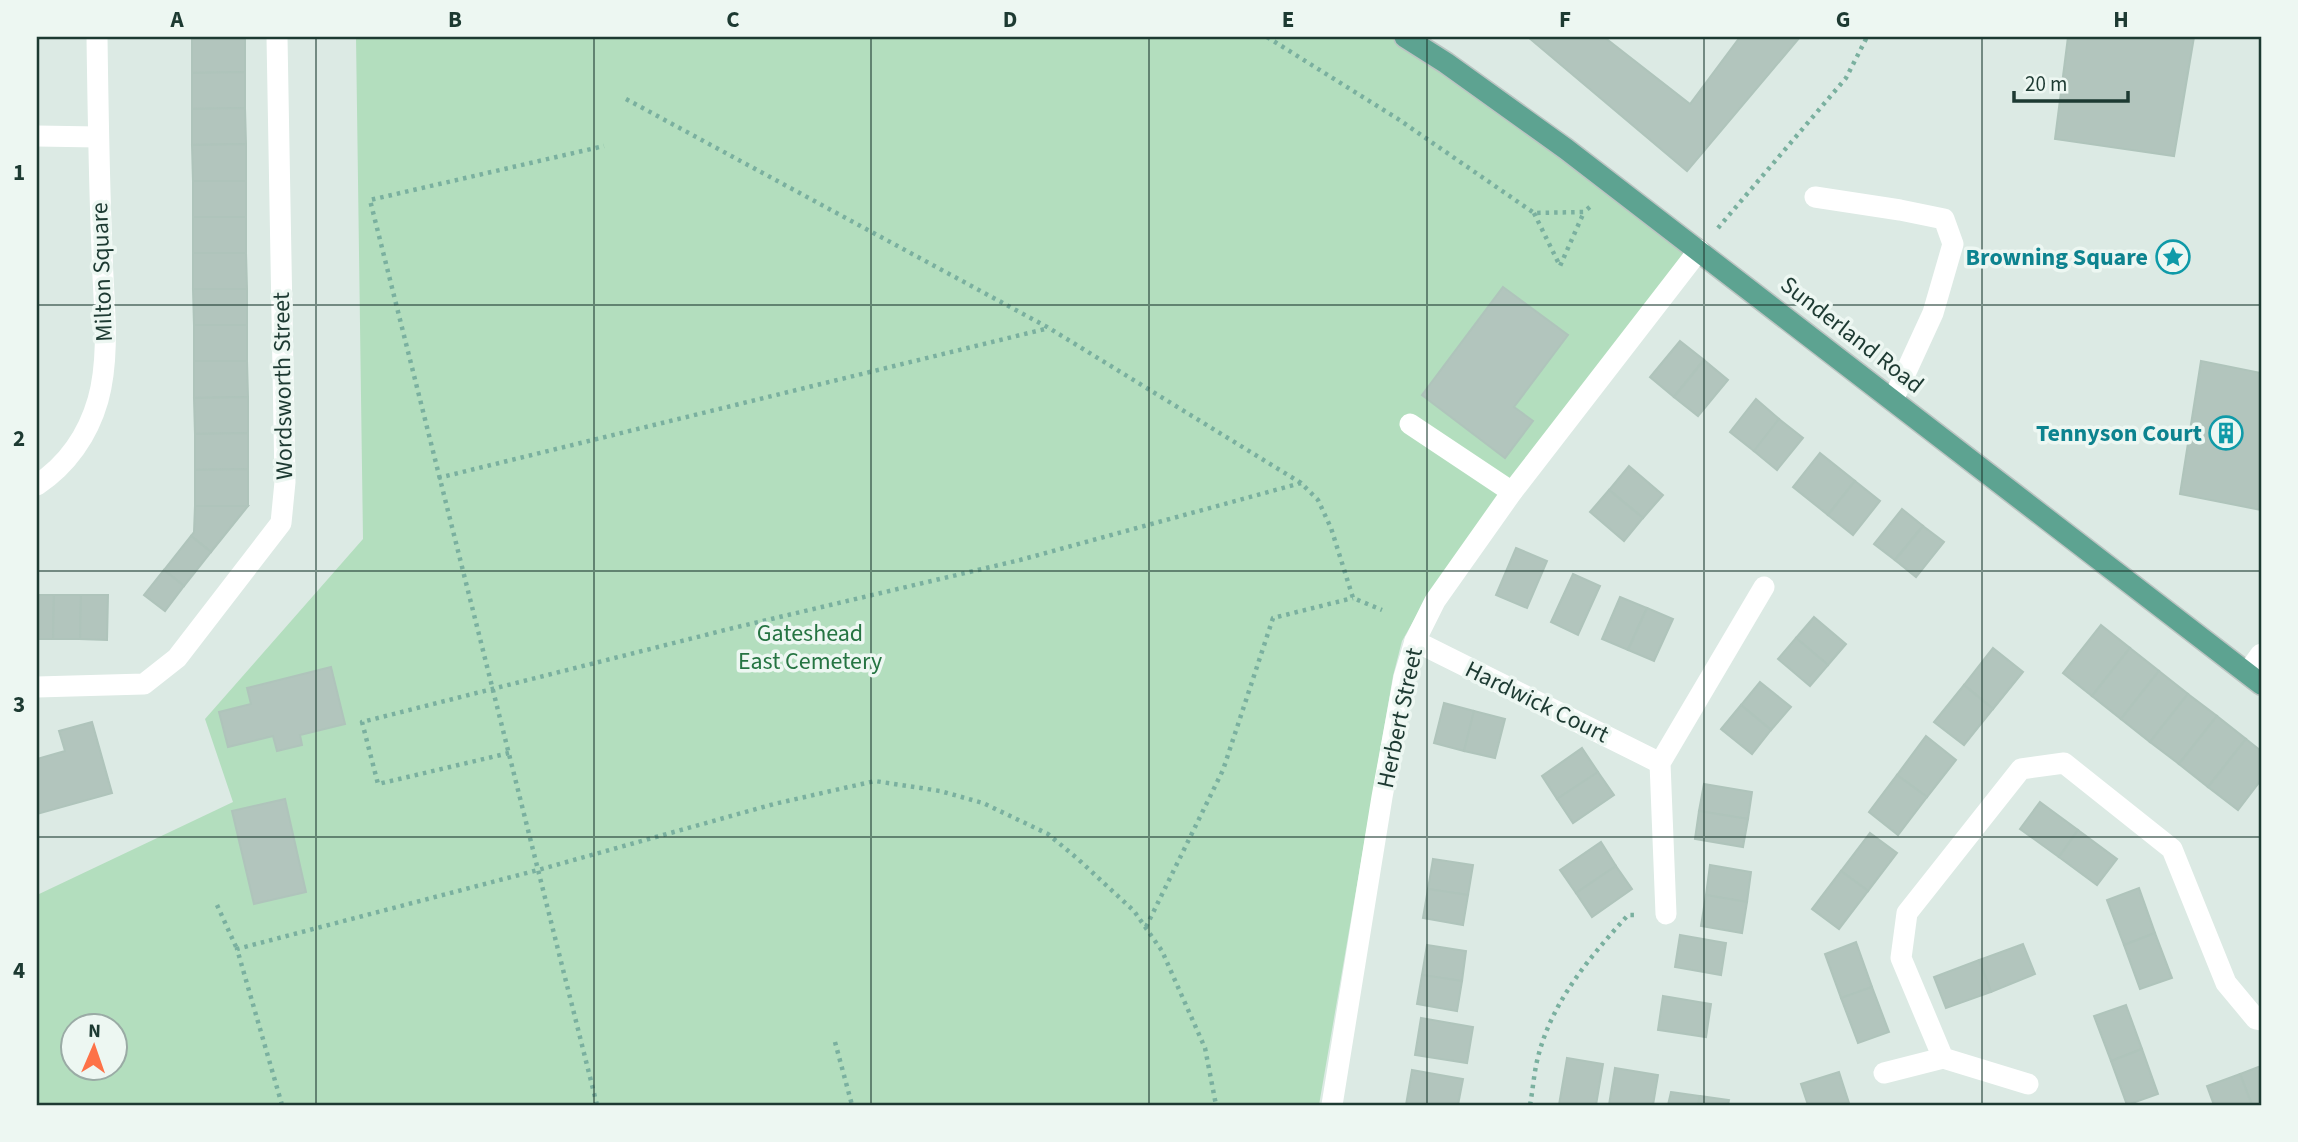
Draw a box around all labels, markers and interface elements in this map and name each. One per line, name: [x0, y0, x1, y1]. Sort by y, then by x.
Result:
text: A: [169, 3, 184, 36]
text: B: [448, 3, 462, 36]
text: C: [726, 3, 740, 36]
text: D: [1003, 3, 1017, 36]
text: E: [1282, 3, 1294, 36]
text: F: [1559, 3, 1571, 36]
text: G: [1836, 3, 1850, 36]
text: H: [2113, 3, 2129, 36]
scale bar: [2014, 60, 2128, 104]
text: 20 m: [2025, 69, 2067, 99]
text: 1: [13, 156, 25, 189]
street label: Milton Square: [82, 202, 122, 342]
place icon: Browning Square: [2154, 238, 2192, 276]
place label: Browning Square: [1966, 240, 2148, 275]
street label: Sunderland Road: [1773, 268, 1931, 402]
street label: Wordsworth Street: [264, 292, 302, 480]
building icon: Tennyson Court: [2207, 414, 2245, 452]
place label: Tennyson Court: [2036, 416, 2202, 451]
text: 2: [13, 422, 25, 455]
park label: Gateshead East Cemetery: [738, 616, 882, 679]
street label: Herbert Street: [1368, 645, 1432, 791]
street label: Hardwick Court: [1459, 652, 1615, 752]
text: 3: [13, 688, 25, 721]
text: 4: [13, 954, 25, 987]
north arrow: [60, 1012, 130, 1082]
text: N: [88, 1018, 101, 1045]

